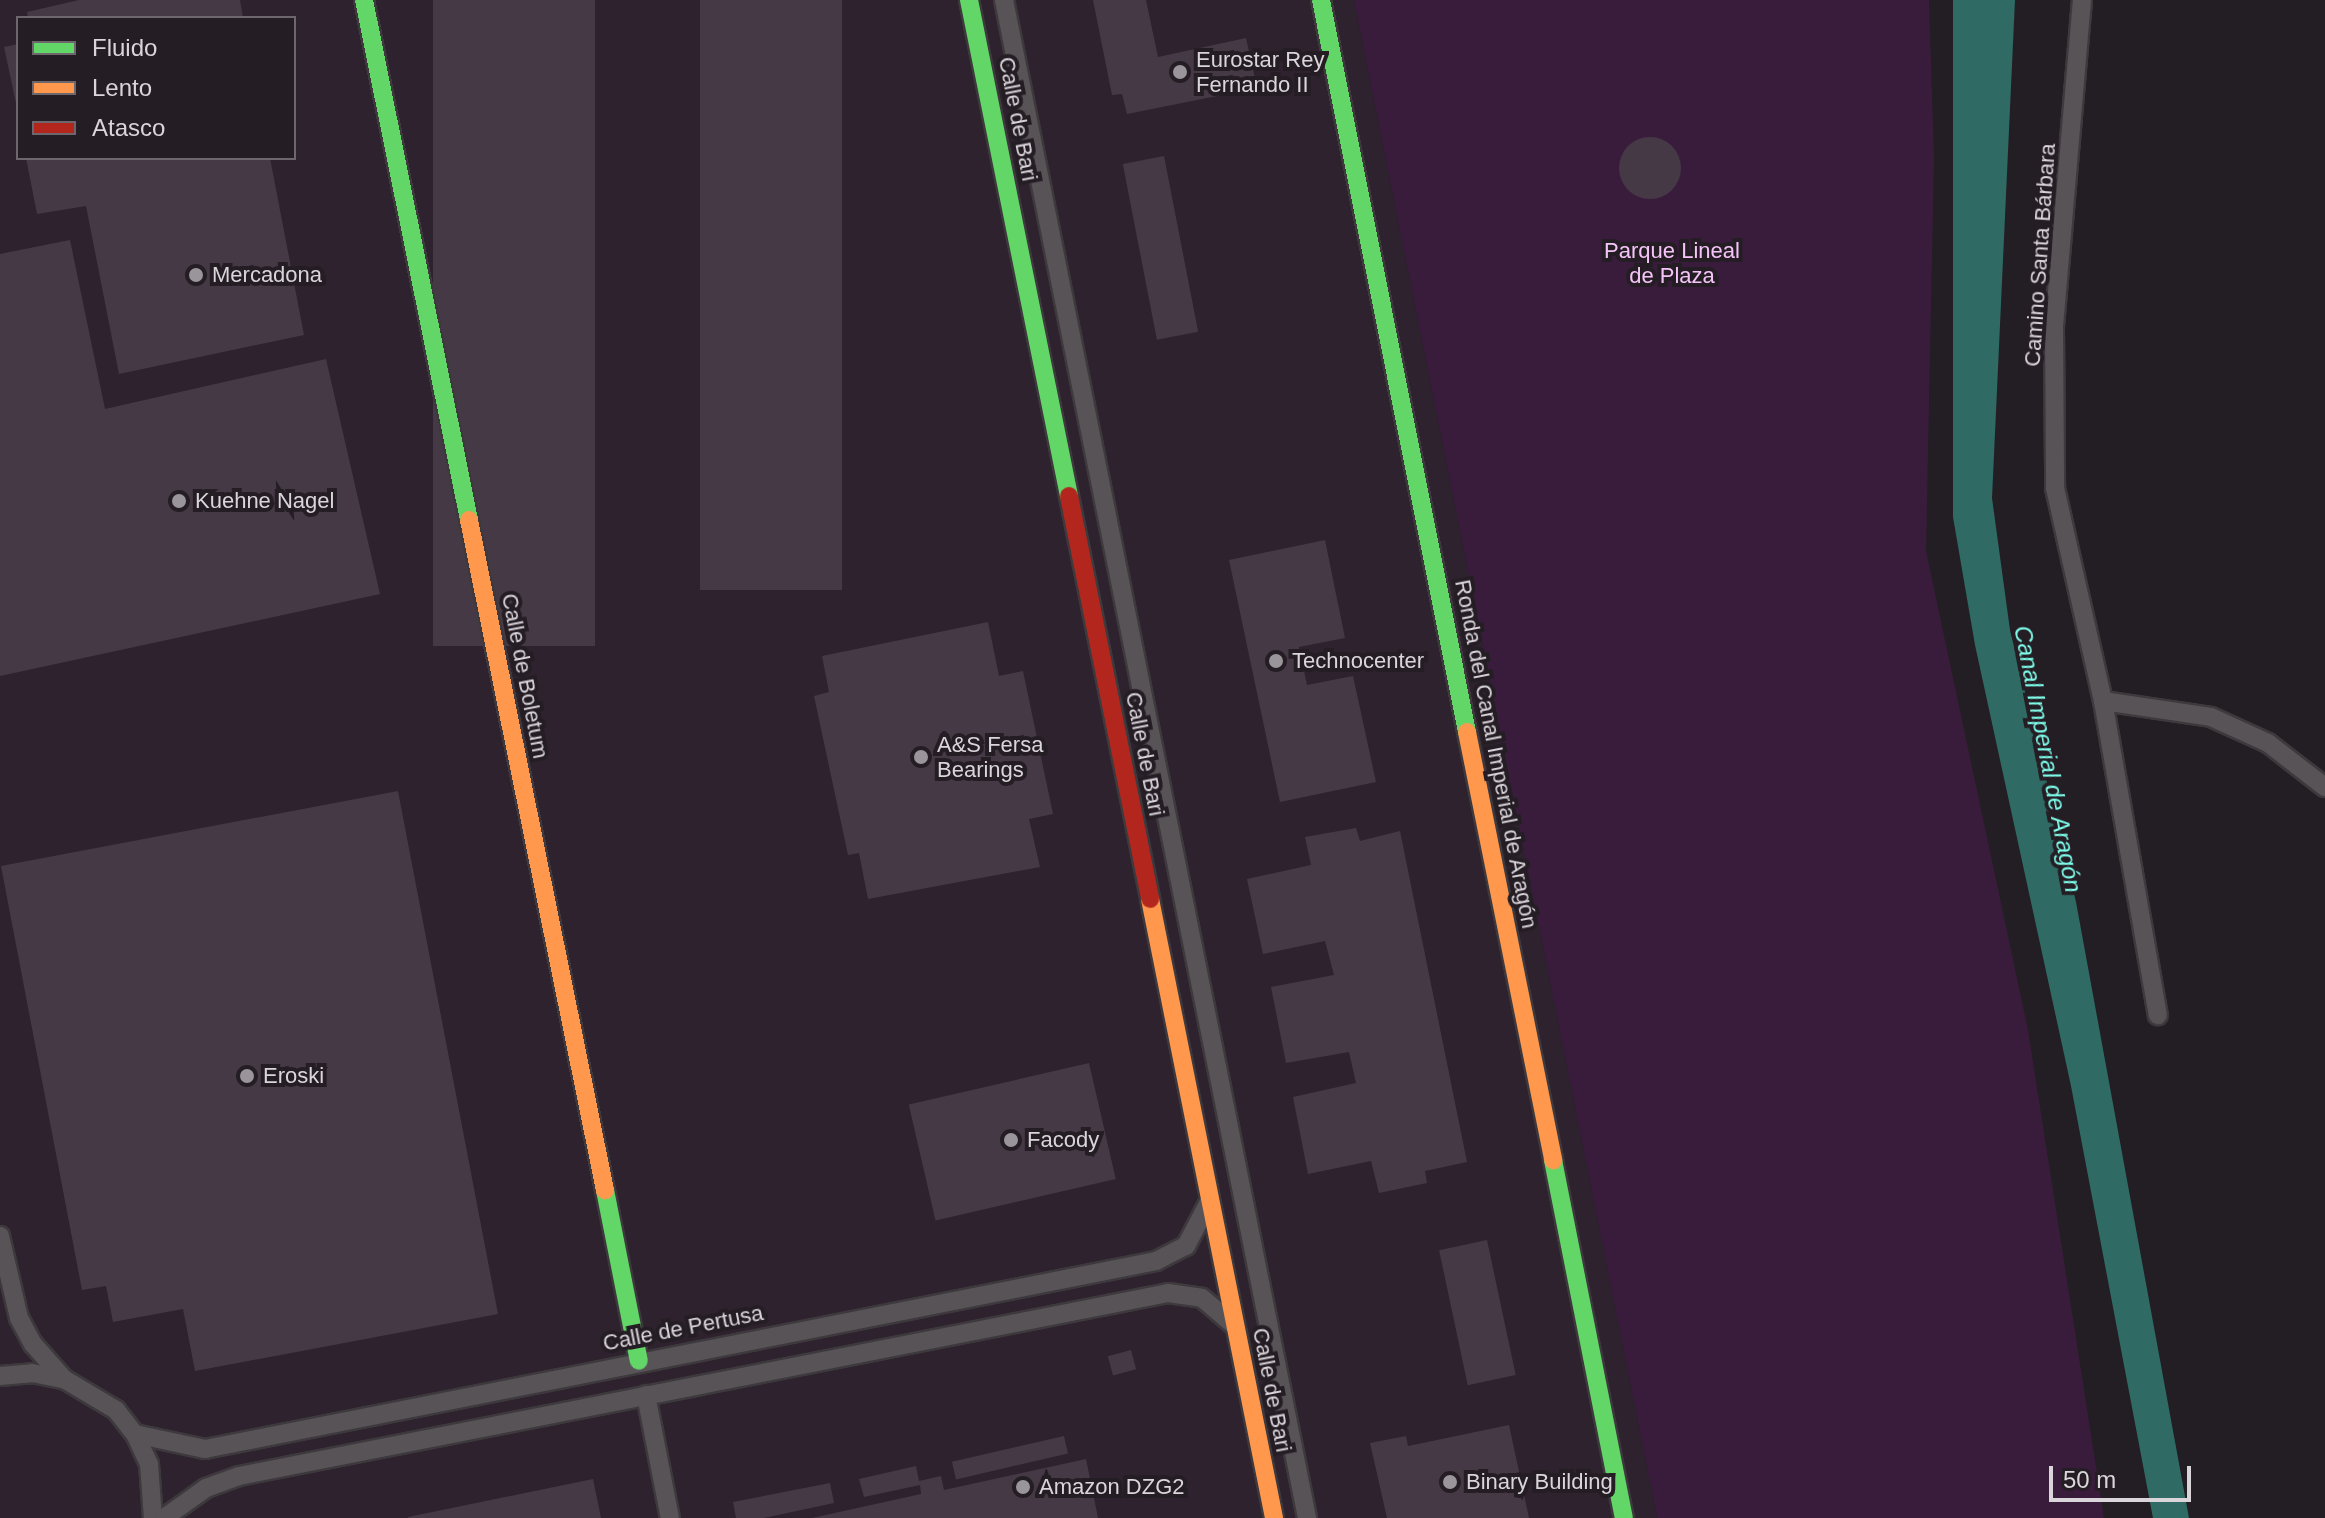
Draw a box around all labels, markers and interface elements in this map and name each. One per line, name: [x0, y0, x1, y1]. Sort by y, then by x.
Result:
legend: [16, 16, 296, 160]
text: Fluido: [92, 34, 157, 61]
place label: Eurostar Rey Fernando II: [1196, 46, 1324, 98]
street label: Calle de Bari: [993, 55, 1043, 183]
marker: Eurostar Rey Fernando II: [1171, 63, 1189, 81]
text: Lento: [92, 74, 152, 101]
text: Atasco: [92, 114, 165, 141]
street label: Camino Santa Bárbara: [2019, 142, 2061, 368]
park label: Parque Lineal de Plaza: [1604, 237, 1740, 288]
place label: Mercadona: [212, 262, 322, 288]
marker: Mercadona: [187, 266, 205, 284]
place label: Kuehne Nagel: [195, 488, 334, 514]
marker: Kuehne Nagel: [170, 492, 188, 510]
street label: Ronda del Canal Imperial de Aragón: [1449, 577, 1543, 931]
street label: Calle de Boletum: [496, 591, 554, 761]
water label: Canal Imperial de Aragón: [2008, 623, 2088, 895]
place label: Technocenter: [1292, 648, 1424, 674]
marker: Technocenter: [1267, 652, 1285, 670]
street label: Calle de Bari: [1120, 690, 1170, 818]
place label: A&S Fersa Bearings: [937, 731, 1043, 782]
marker: A&S Fersa Bearings: [912, 748, 930, 766]
place label: Eroski: [263, 1063, 324, 1089]
marker: Eroski: [238, 1067, 256, 1085]
place label: Facody: [1027, 1127, 1099, 1153]
marker: Facody: [1002, 1131, 1020, 1149]
street label: Calle de Pertusa: [601, 1300, 765, 1356]
street label: Calle de Bari: [1247, 1326, 1297, 1454]
scale bar: [2053, 1450, 2195, 1500]
text: 50 m: [2063, 1466, 2116, 1493]
place label: Binary Building: [1466, 1469, 1613, 1495]
marker: Binary Building: [1441, 1473, 1459, 1491]
place label: Amazon DZG2: [1039, 1474, 1184, 1500]
marker: Amazon DZG2: [1014, 1478, 1032, 1496]

